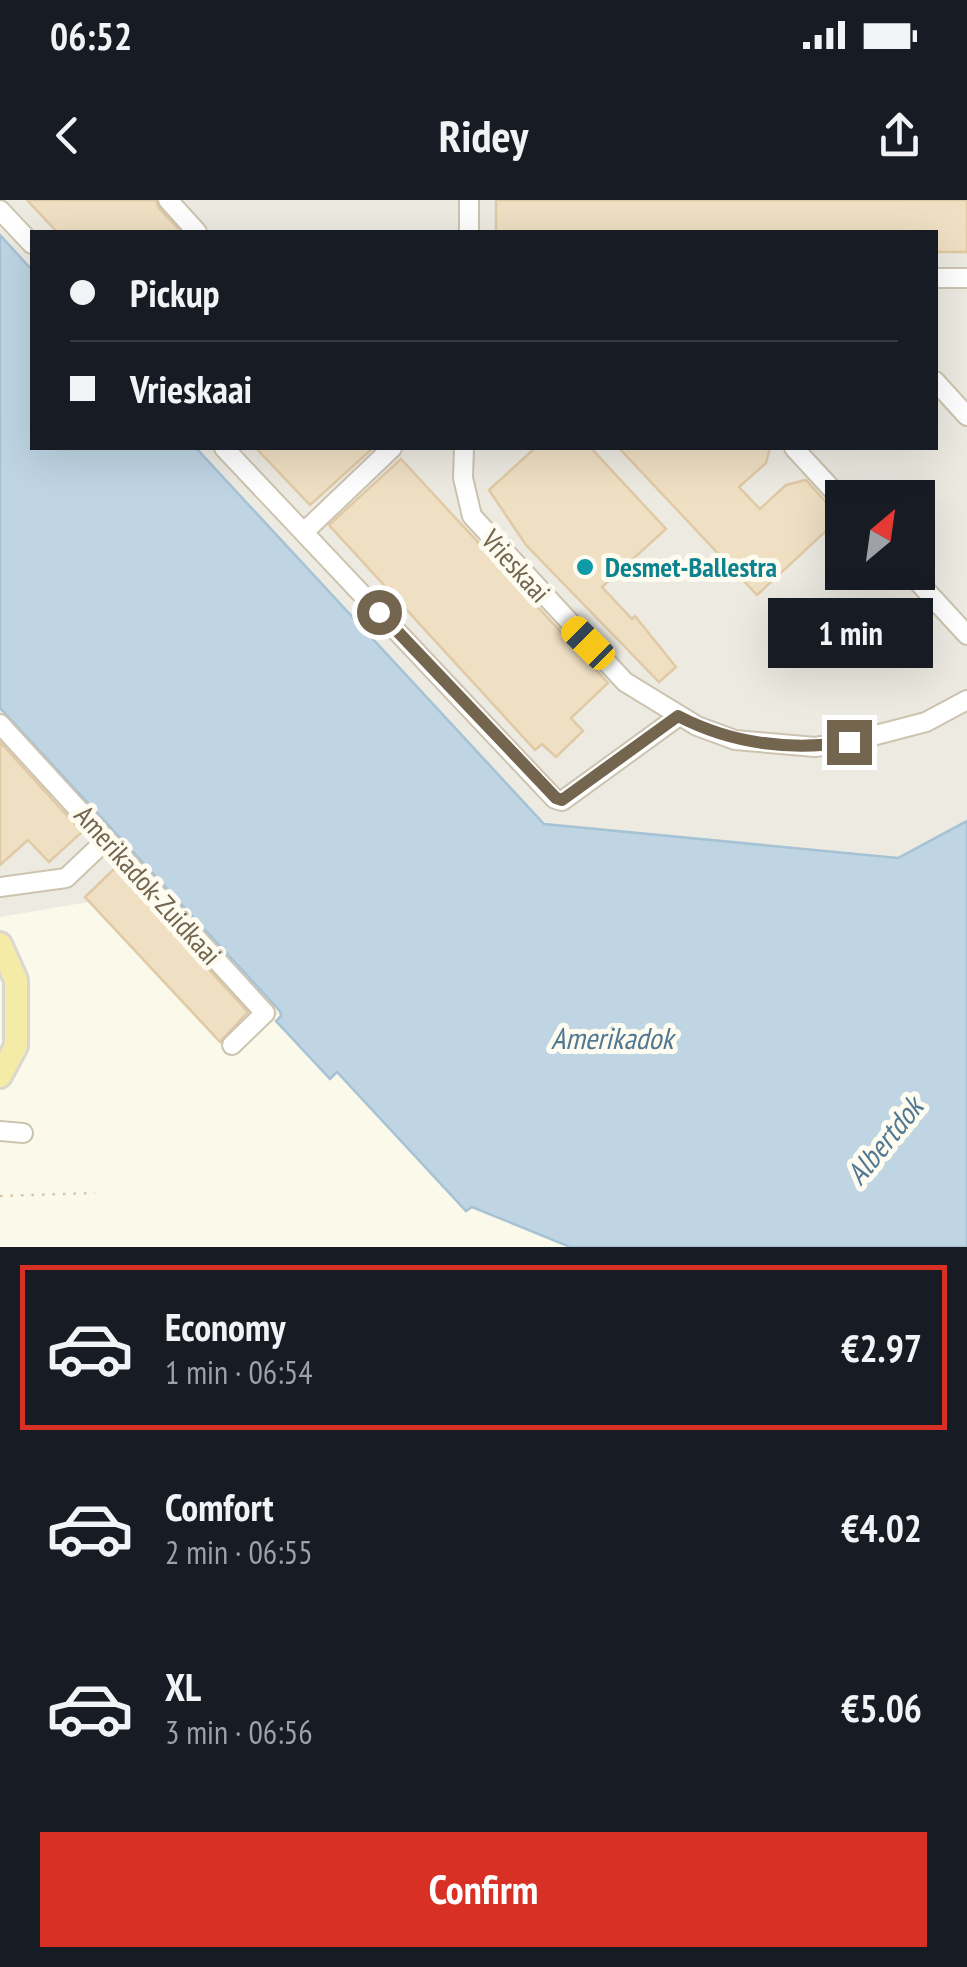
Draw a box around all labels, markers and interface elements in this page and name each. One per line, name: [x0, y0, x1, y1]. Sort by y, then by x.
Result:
text: 06:52: [50, 11, 132, 60]
text: Ridey: [439, 106, 528, 164]
icon: back: [40, 108, 95, 163]
icon: share: [872, 108, 927, 163]
text: Pickup: [130, 268, 220, 317]
text: Vrieskaai: [130, 364, 252, 413]
north arrow: [825, 480, 935, 590]
map controls: [825, 480, 935, 590]
street label: Vrieskaai: [473, 521, 559, 610]
place label: Desmet-Ballestra: [605, 548, 777, 585]
marker: Desmet-Ballestra: [574, 556, 596, 578]
route start: [357, 590, 402, 635]
callout: 1 min: [766, 597, 932, 667]
car: [556, 611, 620, 675]
text: 1 min: [818, 612, 883, 654]
route end: [827, 720, 872, 765]
street label: Amerikadok-Zuidkaai: [67, 797, 230, 972]
water label: Amerikadok: [551, 1018, 676, 1057]
water label: Albertdok: [837, 1086, 933, 1192]
text: Economy: [165, 1302, 285, 1351]
icon: car: [45, 1303, 135, 1393]
text: €2.97: [841, 1323, 922, 1372]
text: 1 min · 06:54: [165, 1351, 313, 1393]
text: Comfort: [165, 1482, 274, 1531]
icon: car: [45, 1483, 135, 1573]
text: €4.02: [841, 1503, 922, 1552]
text: 2 min · 06:55: [165, 1531, 313, 1573]
text: XL: [165, 1662, 201, 1711]
icon: car: [45, 1663, 135, 1753]
text: €5.06: [841, 1683, 922, 1732]
text: 3 min · 06:56: [165, 1711, 313, 1753]
button: Confirm: [40, 1832, 927, 1947]

